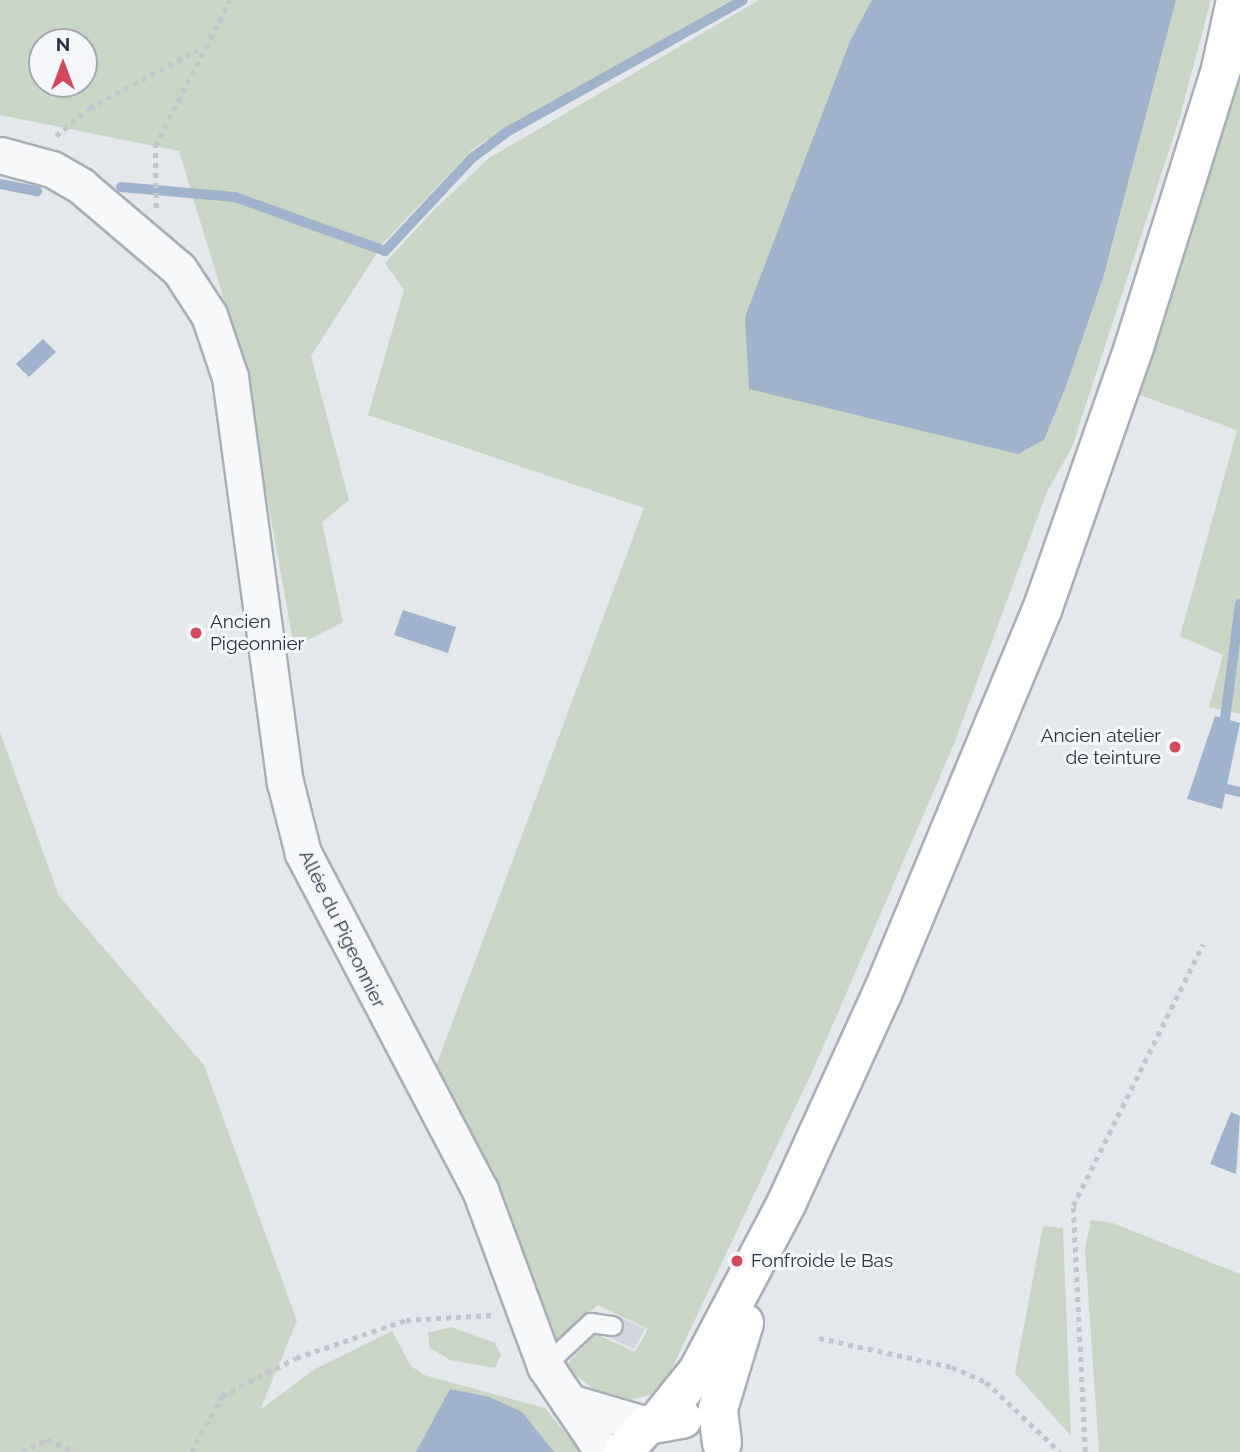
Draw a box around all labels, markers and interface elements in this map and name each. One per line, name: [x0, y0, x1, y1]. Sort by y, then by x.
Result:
north arrow: [28, 28, 98, 98]
text: N: [56, 33, 70, 55]
place label: Ancien Pigeonnier: [210, 611, 304, 655]
marker: Ancien Pigeonnier: [188, 625, 204, 641]
place label: Ancien atelier de teinture: [1041, 725, 1161, 769]
marker: Ancien atelier de teinture: [1167, 739, 1183, 755]
street label: Allée du Pigeonnier: [294, 846, 390, 1012]
place label: Fonfroide le Bas: [751, 1250, 893, 1272]
marker: Fonfroide le Bas: [729, 1253, 745, 1269]

